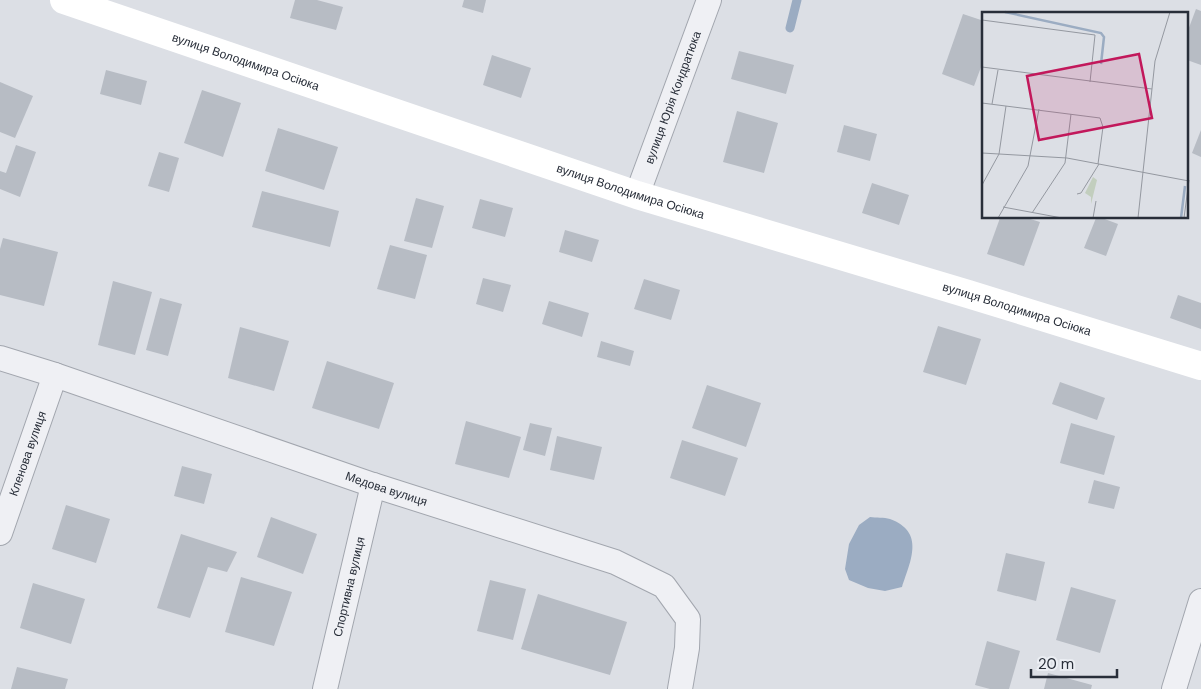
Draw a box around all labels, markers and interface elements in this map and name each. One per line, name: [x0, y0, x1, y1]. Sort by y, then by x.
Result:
inset map: [982, 12, 1188, 219]
street label: вулиця Юрія Кондратюка: [641, 28, 705, 166]
street label: вулиця Володимира Осіюка: [170, 29, 322, 94]
street label: вулиця Володимира Осіюка: [554, 160, 707, 223]
street label: вулиця Володимира Осіюка: [941, 279, 1093, 340]
street label: Кленова вулиця: [5, 409, 50, 498]
street label: Медова вулиця: [343, 468, 429, 510]
street label: Спортивна вулиця: [330, 535, 369, 638]
scale bar: [1031, 646, 1117, 678]
text: 20 m: [1038, 654, 1074, 674]

